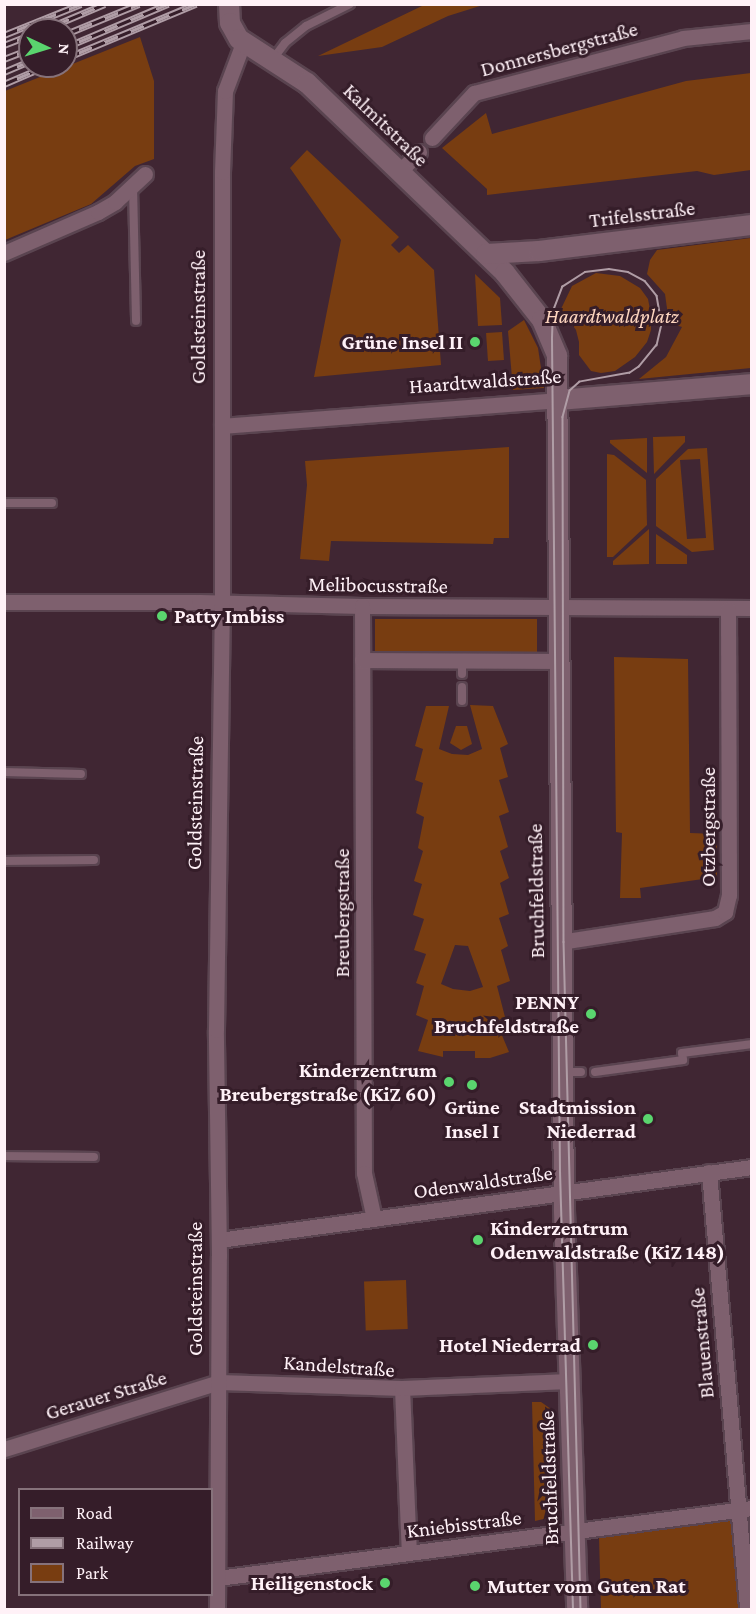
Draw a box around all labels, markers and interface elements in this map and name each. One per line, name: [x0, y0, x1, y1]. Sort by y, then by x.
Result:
street label: Donnersbergstraße: [478, 16, 640, 82]
north arrow: [18, 18, 78, 78]
text: N: [56, 43, 73, 55]
street label: Kalmitstraße: [338, 78, 434, 172]
street label: Trifelsstraße: [588, 195, 696, 233]
street label: Goldsteinstraße: [185, 250, 211, 384]
park label: Haardtwaldplatz: [545, 303, 679, 329]
place label: Grüne Insel II: [342, 329, 463, 355]
marker: Grüne Insel II: [468, 335, 482, 349]
street label: Haardtwaldstraße: [408, 363, 562, 399]
street label: Melibocusstraße: [308, 571, 448, 599]
place label: Patty Imbiss: [174, 603, 284, 629]
marker: Patty Imbiss: [155, 609, 169, 623]
street label: Goldsteinstraße: [181, 736, 209, 870]
street label: Otzbergstraße: [695, 767, 721, 887]
street label: Bruchfeldstraße: [522, 823, 550, 959]
street label: Breubergstraße: [329, 849, 355, 977]
place label: PENNY Bruchfeldstraße: [434, 989, 579, 1039]
marker: PENNY Bruchfeldstraße: [584, 1007, 598, 1021]
place label: Kinderzentrum Breubergstraße (KiZ 60): [219, 1057, 437, 1107]
marker: Kinderzentrum Breubergstraße (KiZ 60): [442, 1075, 456, 1089]
marker: Grüne Insel I: [465, 1078, 479, 1092]
place label: Grüne Insel I: [444, 1094, 500, 1144]
place label: Stadtmission Niederrad: [519, 1094, 636, 1144]
marker: Stadtmission Niederrad: [641, 1112, 655, 1126]
street label: Odenwaldstraße: [412, 1160, 554, 1204]
place label: Kinderzentrum Odenwaldstraße (KiZ 148): [490, 1215, 725, 1265]
street label: Goldsteinstraße: [182, 1222, 208, 1356]
marker: Kinderzentrum Odenwaldstraße (KiZ 148): [471, 1233, 485, 1247]
street label: Blauenstraße: [685, 1286, 719, 1400]
place label: Hotel Niederrad: [439, 1332, 581, 1358]
marker: Hotel Niederrad: [586, 1338, 600, 1352]
street label: Kandelstraße: [282, 1350, 396, 1382]
street label: Gerauer Straße: [42, 1365, 170, 1425]
street label: Bruchfeldstraße: [534, 1410, 564, 1546]
legend: [18, 1488, 213, 1596]
text: Road: [76, 1503, 113, 1523]
street label: Kniebisstraße: [405, 1504, 523, 1544]
text: Railway: [76, 1533, 133, 1553]
text: Park: [76, 1563, 108, 1583]
place label: Heiligenstock: [251, 1570, 373, 1596]
place label: Mutter vom Guten Rat: [487, 1573, 686, 1599]
marker: Heiligenstock: [378, 1576, 392, 1590]
marker: Mutter vom Guten Rat: [468, 1579, 482, 1593]

